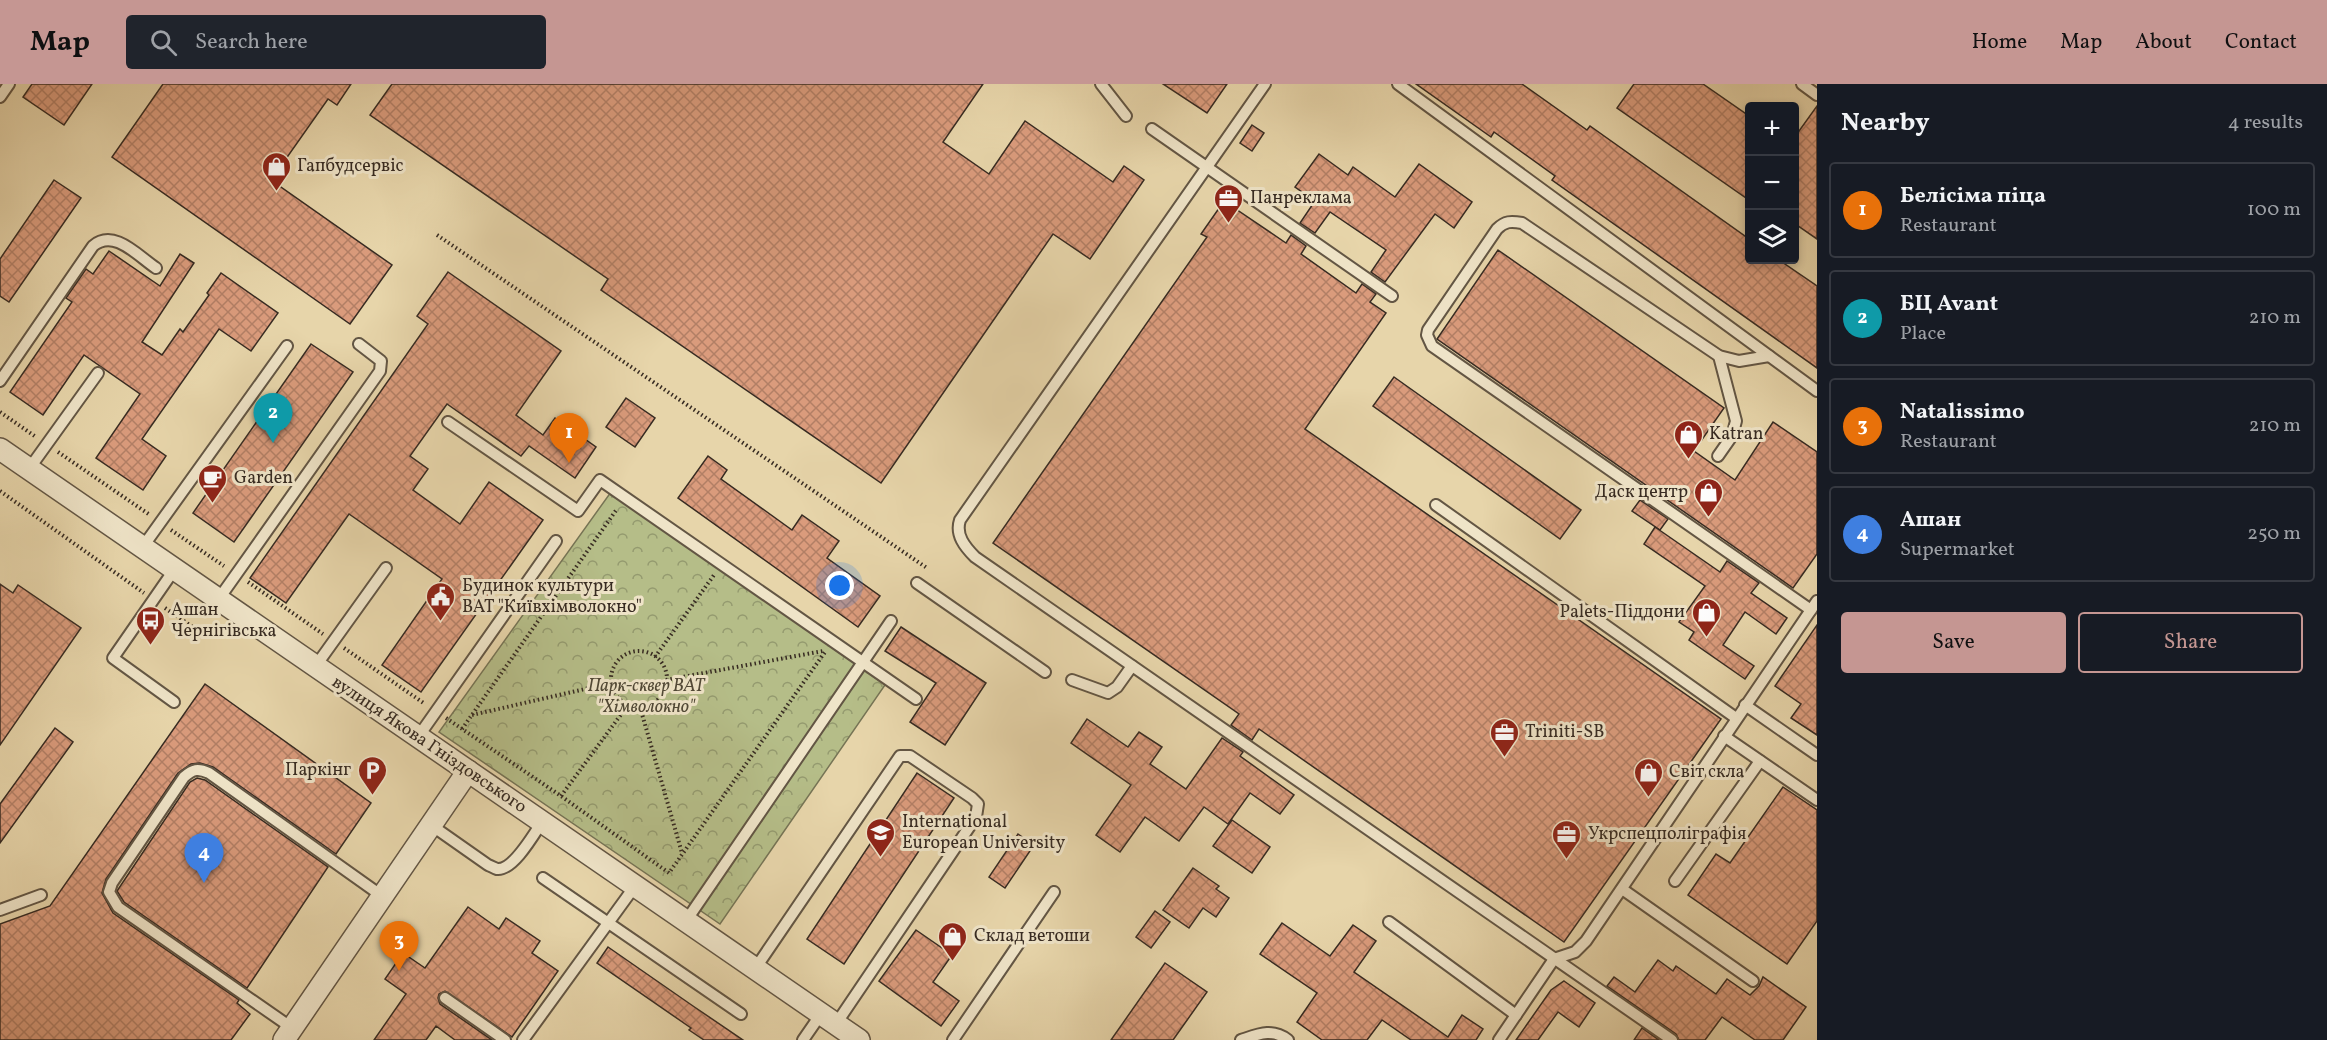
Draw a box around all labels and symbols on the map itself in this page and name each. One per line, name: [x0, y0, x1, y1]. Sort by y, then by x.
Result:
shop icon: Гапбудсервіс: [260, 150, 292, 192]
place label: Гапбудсервіс: [297, 154, 404, 179]
office icon: Панреклама: [1213, 182, 1245, 224]
place label: Панреклама: [1250, 186, 1352, 211]
pin: 2: [254, 394, 292, 443]
pin: 1: [550, 414, 588, 463]
shop icon: Katran: [1672, 418, 1704, 460]
place label: Katran: [1709, 422, 1764, 447]
cafe icon: Garden: [197, 462, 229, 504]
place label: Garden: [234, 466, 293, 491]
shop icon: Даск центр: [1693, 476, 1725, 518]
place label: Даск центр: [1595, 480, 1688, 505]
your location: [825, 571, 854, 600]
place label: Будинок культури ВАТ "Київхімволокно": [462, 574, 642, 620]
public building icon: Будинок культури ВАТ "Київхімволокно": [425, 580, 457, 622]
shop icon: Palets-Піддони: [1690, 596, 1722, 638]
place label: Ашан Чернігівська: [171, 598, 277, 644]
place label: Palets-Піддони: [1559, 600, 1685, 625]
bus stop icon: Ашан Чернігівська: [134, 604, 166, 646]
street label: вулиця Якова Гніздовського: [327, 670, 531, 820]
park label: Парк-сквер ВАТ "Хімволокно": [588, 674, 706, 720]
office icon: Triniti-SB: [1488, 716, 1520, 758]
place label: Triniti-SB: [1525, 720, 1604, 745]
parking icon: Паркінг: [356, 754, 388, 796]
shop icon: Світ скла: [1632, 756, 1664, 798]
place label: Паркінг: [285, 758, 351, 783]
place label: Світ скла: [1669, 760, 1744, 785]
place label: International European University: [902, 810, 1065, 856]
school or university icon: International European University: [865, 816, 897, 858]
office icon: Укрспецполіграфія: [1551, 818, 1583, 860]
place label: Укрспецполіграфія: [1588, 822, 1746, 847]
pin: 4: [184, 834, 224, 883]
shop icon: Склад ветоши: [937, 920, 969, 962]
pin: 3: [380, 922, 418, 971]
place label: Склад ветоши: [974, 924, 1090, 949]

